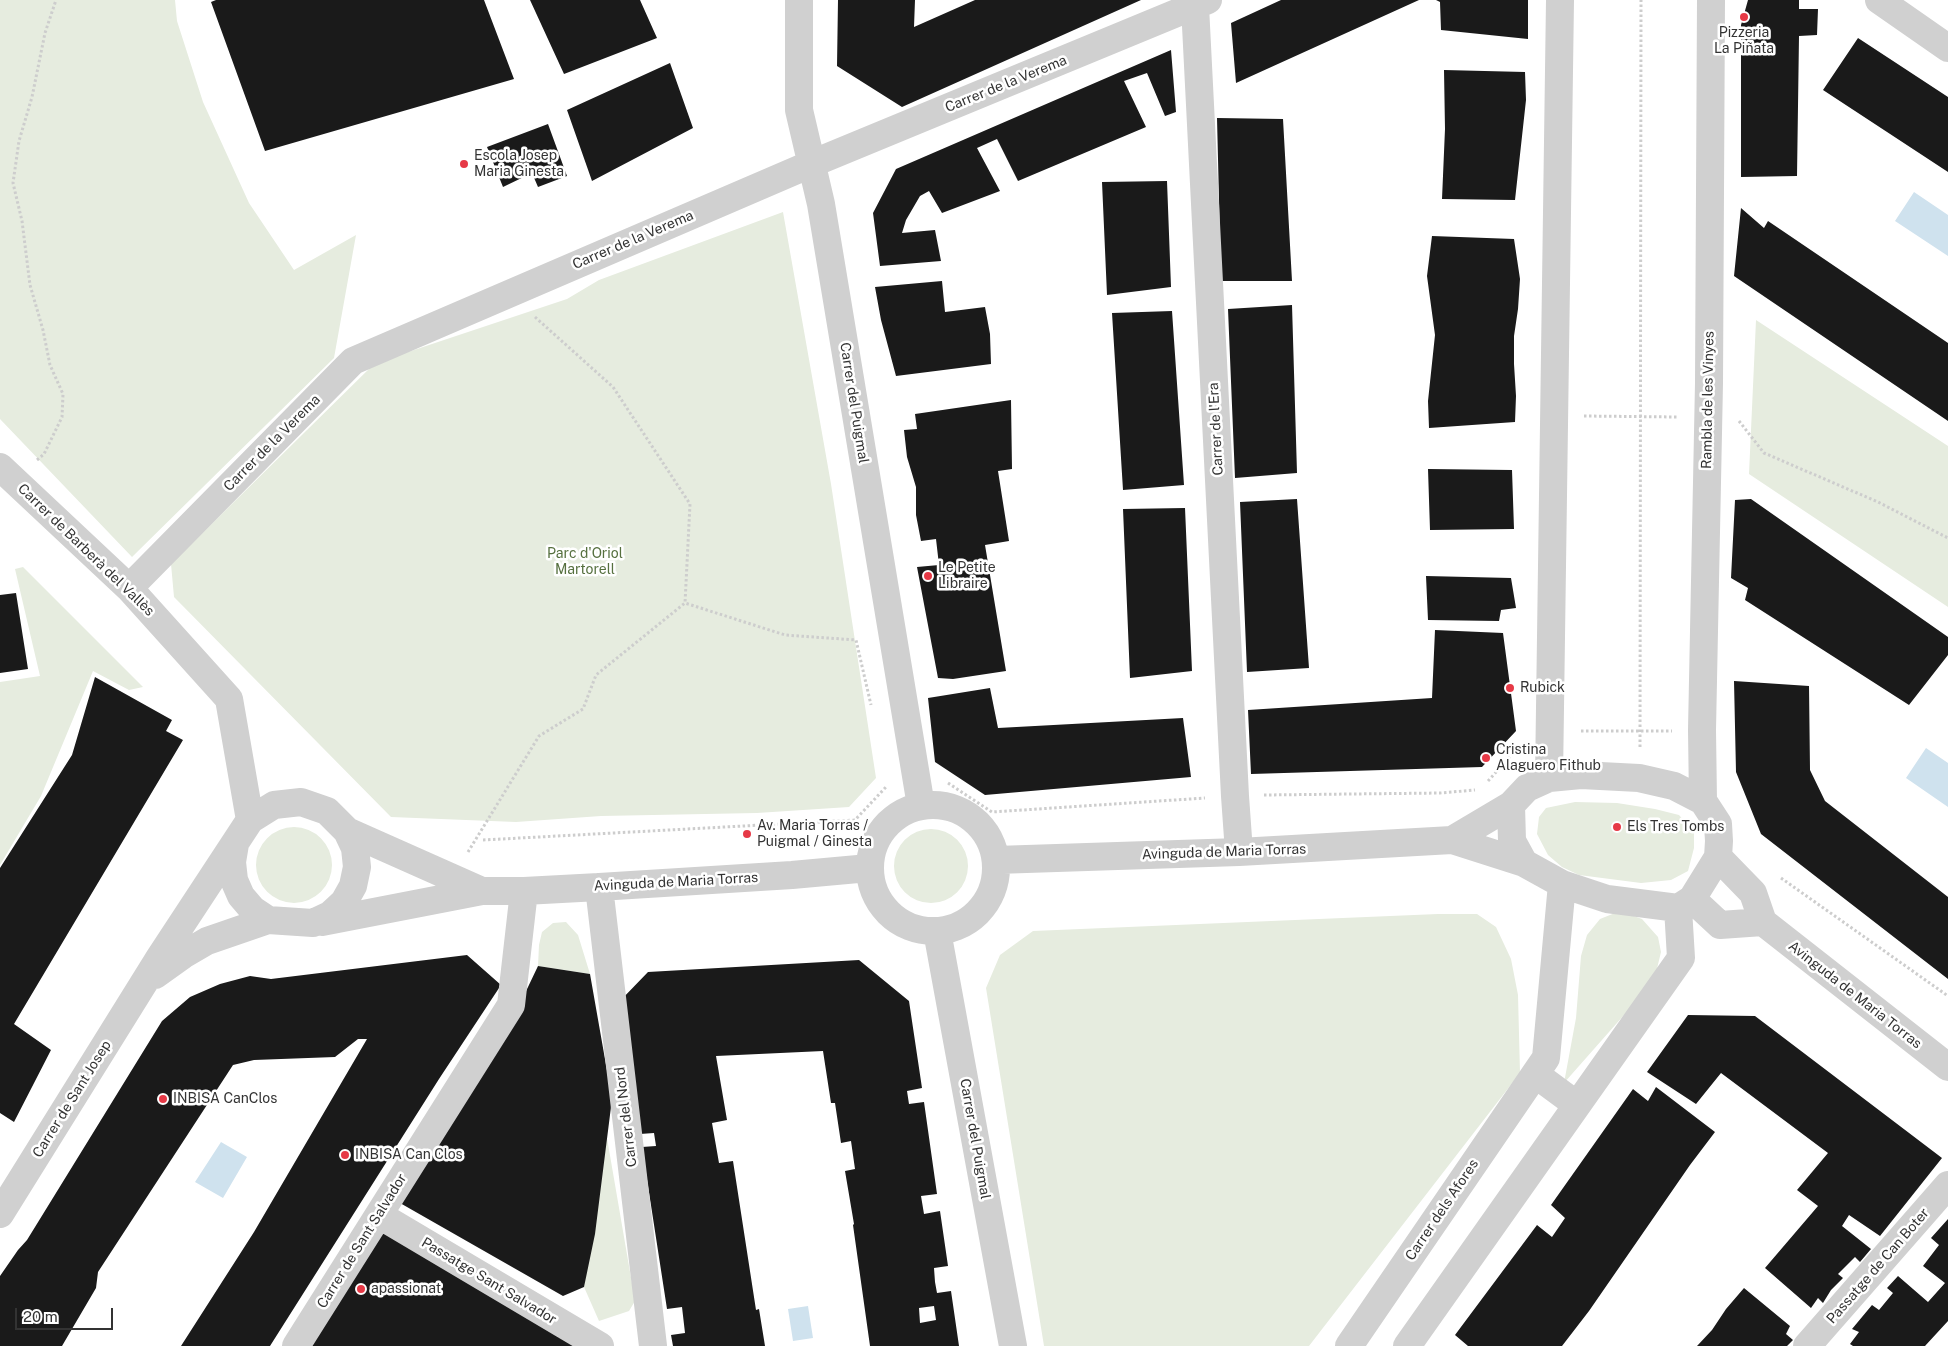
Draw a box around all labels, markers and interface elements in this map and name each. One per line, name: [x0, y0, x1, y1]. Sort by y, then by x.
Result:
marker: Pizzeria La Piñata: [1738, 11, 1750, 23]
place label: Pizzeria La Piñata: [1714, 25, 1774, 58]
street label: Carrer de la Verema: [943, 52, 1069, 116]
place label: Escola Josep Maria Ginesta: [474, 148, 564, 180]
marker: Escola Josep Maria Ginesta: [458, 158, 470, 170]
street label: Carrer de la Verema: [570, 207, 696, 273]
street label: Rambla de les Vinyes: [1698, 331, 1718, 469]
street label: Carrer del Puigmal: [836, 341, 872, 465]
street label: Carrer de l'Era: [1205, 382, 1227, 476]
street label: Carrer de la Verema: [220, 391, 324, 495]
street label: Carrer de Barberà del Vallès: [14, 480, 158, 620]
park label: Parc d'Oriol Martorell: [547, 546, 623, 578]
place label: Le Petite Libraire: [938, 560, 996, 592]
marker: Le Petite Libraire: [922, 570, 934, 582]
place label: Rubick: [1520, 680, 1565, 696]
marker: Rubick: [1504, 682, 1516, 694]
place label: Cristina Alaguero Fithub: [1496, 742, 1601, 774]
marker: Cristina Alaguero Fithub: [1480, 752, 1492, 764]
place label: Av. Maria Torras / Puigmal / Ginesta: [757, 818, 872, 850]
place label: Els Tres Tombs: [1627, 819, 1724, 835]
marker: Els Tres Tombs: [1611, 821, 1623, 833]
marker: Av. Maria Torras / Puigmal / Ginesta: [741, 828, 753, 840]
street label: Avinguda de Maria Torras: [1142, 841, 1306, 863]
street label: Avinguda de Maria Torras: [593, 869, 759, 895]
street label: Avinguda de Maria Torras: [1785, 938, 1925, 1052]
street label: Carrer de Sant Josep: [29, 1037, 115, 1161]
street label: Carrer del Nord: [612, 1066, 640, 1168]
street label: Carrer del Puigmal: [956, 1077, 994, 1201]
place label: INBISA CanClos: [173, 1091, 277, 1107]
marker: INBISA CanClos: [157, 1093, 169, 1105]
place label: INBISA Can Clos: [355, 1147, 463, 1163]
marker: INBISA Can Clos: [339, 1149, 351, 1161]
street label: Carrer dels Afores: [1402, 1156, 1482, 1264]
street label: Carrer de Sant Salvador: [314, 1171, 410, 1311]
street label: Passatge de Can Boter: [1823, 1205, 1933, 1327]
street label: Passatge Sant Salvador: [418, 1234, 560, 1328]
place label: apassionat: [371, 1281, 441, 1297]
marker: apassionat: [355, 1283, 367, 1295]
scale bar: [18, 1298, 115, 1330]
text: 20 m: [23, 1308, 58, 1325]

